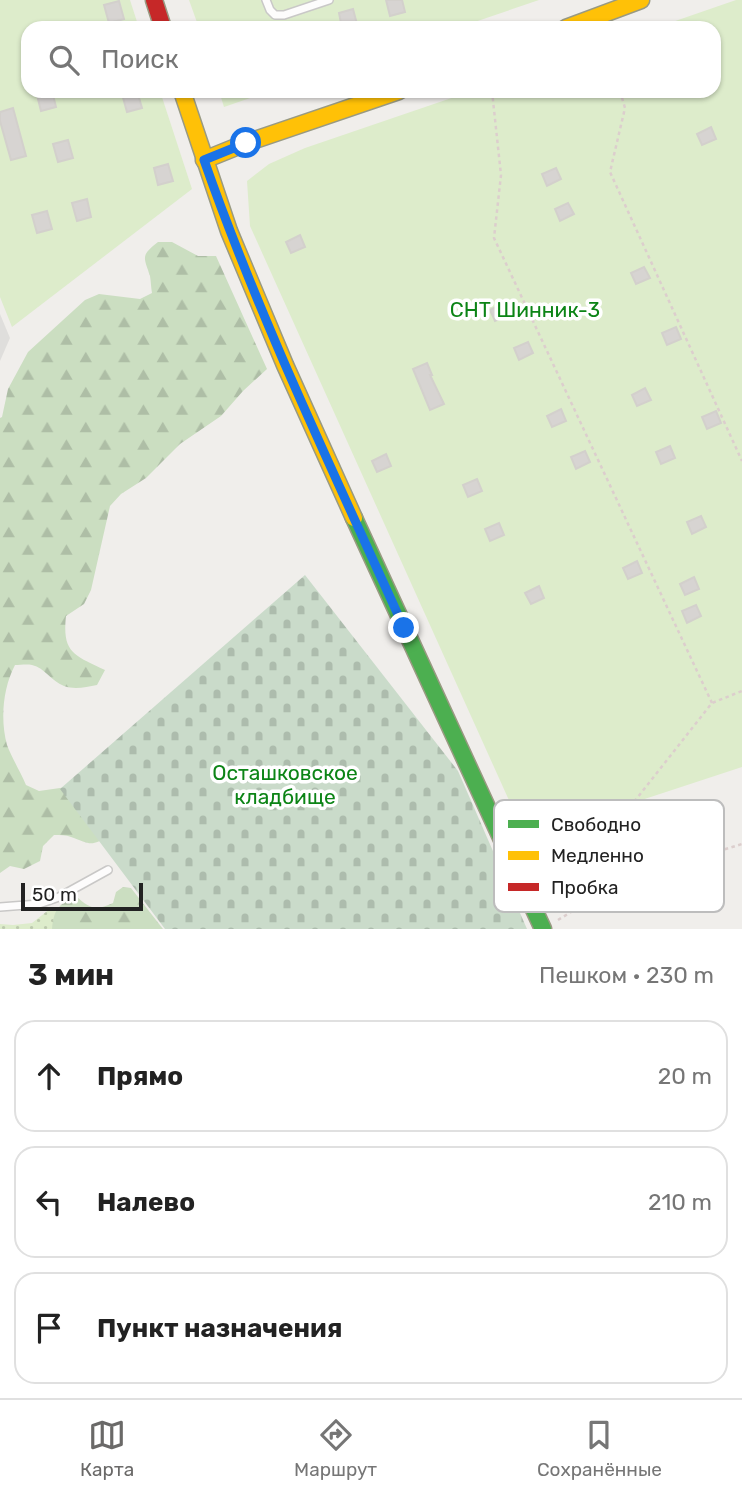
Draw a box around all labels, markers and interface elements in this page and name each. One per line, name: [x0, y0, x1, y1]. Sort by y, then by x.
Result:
search box: [21, 21, 721, 98]
icon: search: [45, 41, 83, 79]
text: Поиск: [101, 44, 179, 75]
route start: [230, 127, 261, 158]
park label: СНТ Шинник-3: [450, 297, 600, 322]
route end: [388, 612, 419, 643]
park label: Осташковское кладбище: [212, 760, 358, 809]
legend: [494, 800, 724, 912]
text: Свободно: [551, 813, 641, 836]
text: Медленно: [551, 844, 644, 867]
text: Пробка: [551, 876, 619, 899]
scale bar: [21, 880, 144, 912]
text: 50 m: [32, 883, 77, 906]
text: 3 мин: [28, 957, 114, 993]
text: Пешком · 230 m: [539, 961, 714, 989]
icon: ahead: [30, 1057, 68, 1095]
text: Прямо: [97, 1061, 183, 1092]
text: 20 m: [658, 1062, 712, 1090]
icon: left: [30, 1183, 68, 1221]
text: Налево: [97, 1187, 195, 1218]
text: 210 m: [648, 1188, 712, 1216]
icon: arrive: [30, 1309, 68, 1347]
text: Пункт назначения: [97, 1313, 342, 1344]
tab: Карта: [80, 1416, 134, 1481]
tab: Маршрут: [294, 1416, 377, 1481]
tab: Сохранённые: [537, 1416, 662, 1481]

